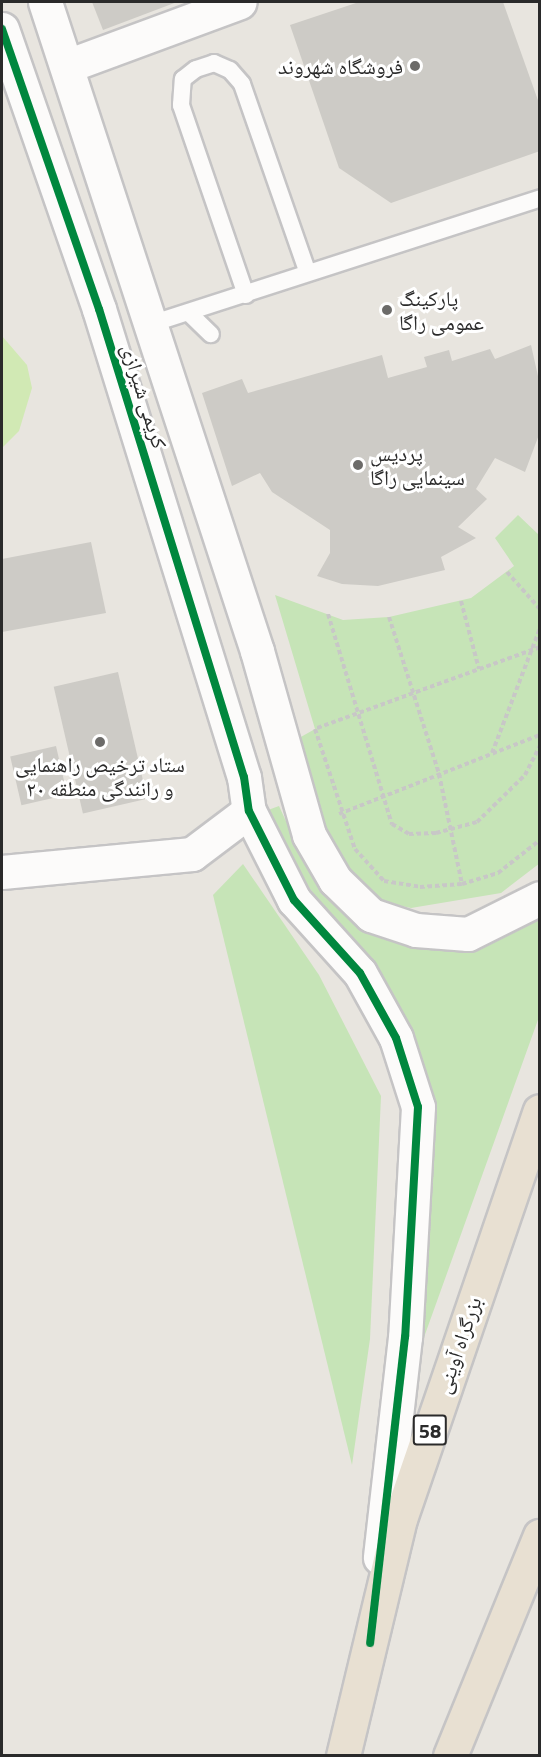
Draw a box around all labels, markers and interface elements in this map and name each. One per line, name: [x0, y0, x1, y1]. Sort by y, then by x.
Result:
place label: فروشگاه شهروند: [278, 53, 403, 79]
marker: فروشگاه شهروند: [408, 59, 422, 73]
place label: پارکینگ عمومی راگا: [399, 285, 484, 335]
marker: پارکینگ عمومی راگا: [380, 303, 394, 317]
street label: کریمی شیرازی: [117, 341, 173, 451]
place label: پردیس سینمایی راگا: [370, 440, 465, 490]
marker: پردیس سینمایی راگا: [351, 458, 365, 472]
marker: ستاد ترخیص راهنمایی و رانندگی منطقه ۲۰: [93, 735, 107, 749]
place label: ستاد ترخیص راهنمایی و رانندگی منطقه ۲۰: [15, 751, 185, 801]
street label: بزرگراه آوینی: [430, 1293, 486, 1397]
road number: 58: [412, 1413, 448, 1447]

